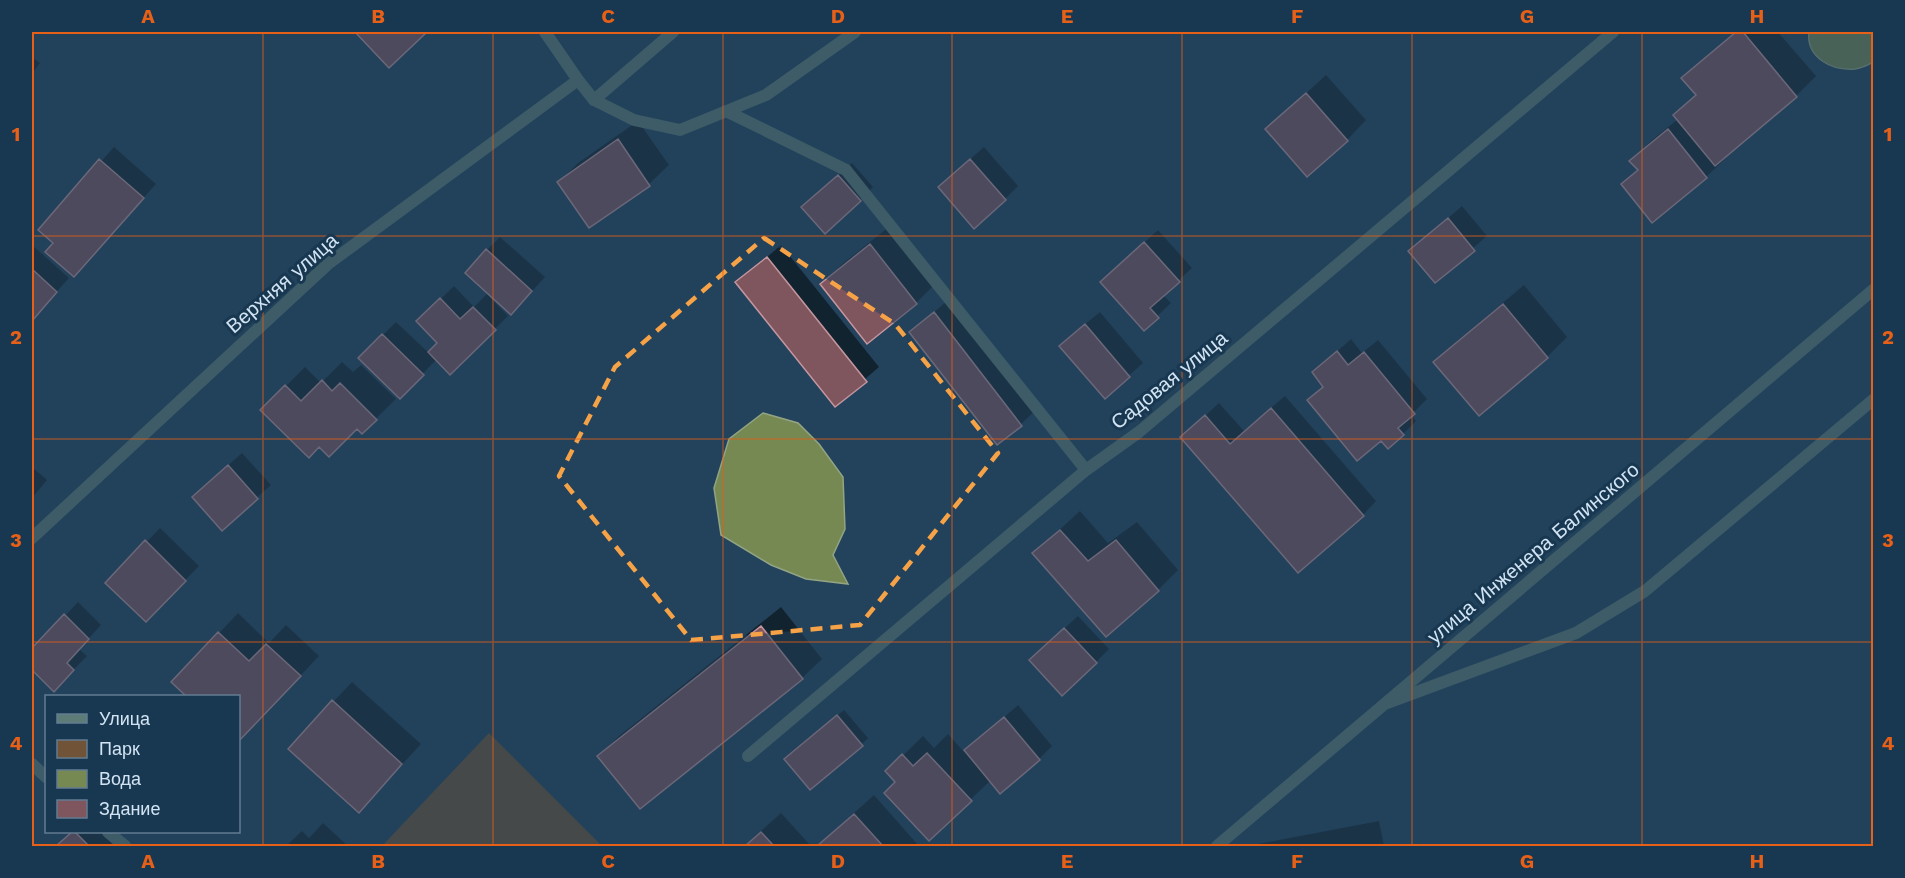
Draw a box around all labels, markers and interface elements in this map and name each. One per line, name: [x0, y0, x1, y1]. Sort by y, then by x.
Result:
text: A: [141, 4, 155, 28]
text: B: [371, 4, 385, 28]
text: C: [601, 4, 615, 28]
text: D: [831, 4, 845, 28]
text: E: [1061, 4, 1073, 28]
text: F: [1291, 4, 1303, 28]
text: G: [1520, 4, 1534, 28]
text: H: [1750, 4, 1764, 28]
text: 1: [12, 122, 20, 146]
text: 1: [1884, 122, 1892, 146]
street label: Верхняя улица: [221, 227, 343, 338]
text: 2: [10, 325, 22, 349]
street label: Садовая улица: [1106, 325, 1233, 434]
text: 2: [1882, 325, 1894, 349]
street label: улица Инженера Балинского: [1422, 457, 1644, 649]
text: 3: [10, 528, 22, 552]
text: 3: [1882, 528, 1894, 552]
legend: [45, 695, 240, 833]
text: Улица: [99, 708, 151, 729]
text: 4: [10, 731, 23, 755]
text: 4: [1882, 731, 1895, 755]
text: Парк: [99, 738, 140, 759]
text: Вода: [99, 768, 142, 789]
text: Здание: [99, 798, 160, 819]
text: A: [141, 849, 155, 873]
text: B: [371, 849, 385, 873]
text: C: [601, 849, 615, 873]
text: D: [831, 849, 845, 873]
text: E: [1061, 849, 1073, 873]
text: F: [1291, 849, 1303, 873]
text: G: [1520, 849, 1534, 873]
text: H: [1750, 849, 1764, 873]

